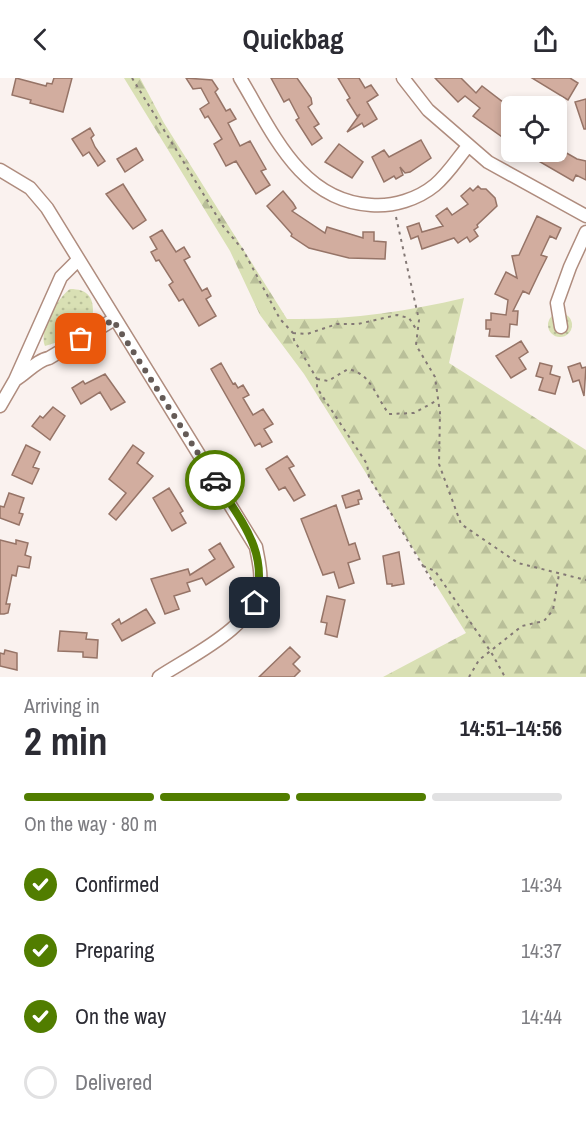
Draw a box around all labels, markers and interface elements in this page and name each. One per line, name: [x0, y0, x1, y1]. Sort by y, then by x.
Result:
text: Quickbag: [243, 21, 343, 57]
icon: back: [24, 23, 57, 56]
icon: share: [529, 23, 562, 56]
map controls: [501, 96, 567, 162]
button: locate: [501, 96, 567, 162]
pin: [55, 313, 106, 364]
icon: bag: [64, 322, 97, 355]
courier: [185, 450, 245, 510]
icon: car: [199, 464, 232, 497]
pin: [229, 577, 280, 628]
icon: home: [238, 586, 271, 619]
text: Arriving in: [24, 692, 100, 719]
text: 14:51–14:56: [460, 713, 562, 743]
text: 2 min: [24, 715, 108, 767]
text: On the way · 80 m: [24, 810, 157, 837]
icon: check: [24, 868, 57, 901]
text: Confirmed: [75, 869, 159, 899]
text: 14:34: [521, 871, 562, 898]
icon: check: [24, 934, 57, 967]
text: Preparing: [75, 935, 154, 965]
text: 14:37: [521, 937, 562, 964]
icon: check: [24, 1000, 57, 1033]
text: On the way: [75, 1001, 166, 1031]
text: 14:44: [521, 1003, 562, 1030]
text: Delivered: [75, 1067, 152, 1097]

